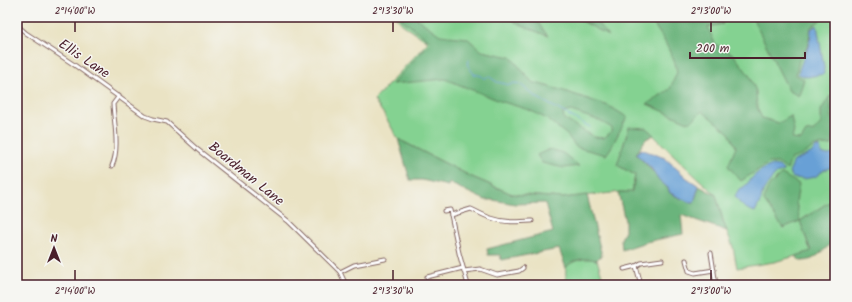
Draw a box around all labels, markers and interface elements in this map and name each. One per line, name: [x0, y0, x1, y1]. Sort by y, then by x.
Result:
text: 2°14'00"W: [55, 3, 95, 19]
text: 2°13'30"W: [372, 3, 414, 19]
text: 2°13'00"W: [691, 3, 731, 19]
street label: Ellis Lane: [54, 34, 115, 85]
scale bar: [690, 34, 805, 60]
text: 200 m: [696, 39, 730, 58]
street label: Boardman Lane: [203, 136, 289, 212]
north arrow: [34, 228, 74, 268]
text: N: [51, 230, 58, 248]
text: 2°14'00"W: [55, 283, 95, 299]
text: 2°13'30"W: [372, 283, 414, 299]
text: 2°13'00"W: [691, 283, 731, 299]

